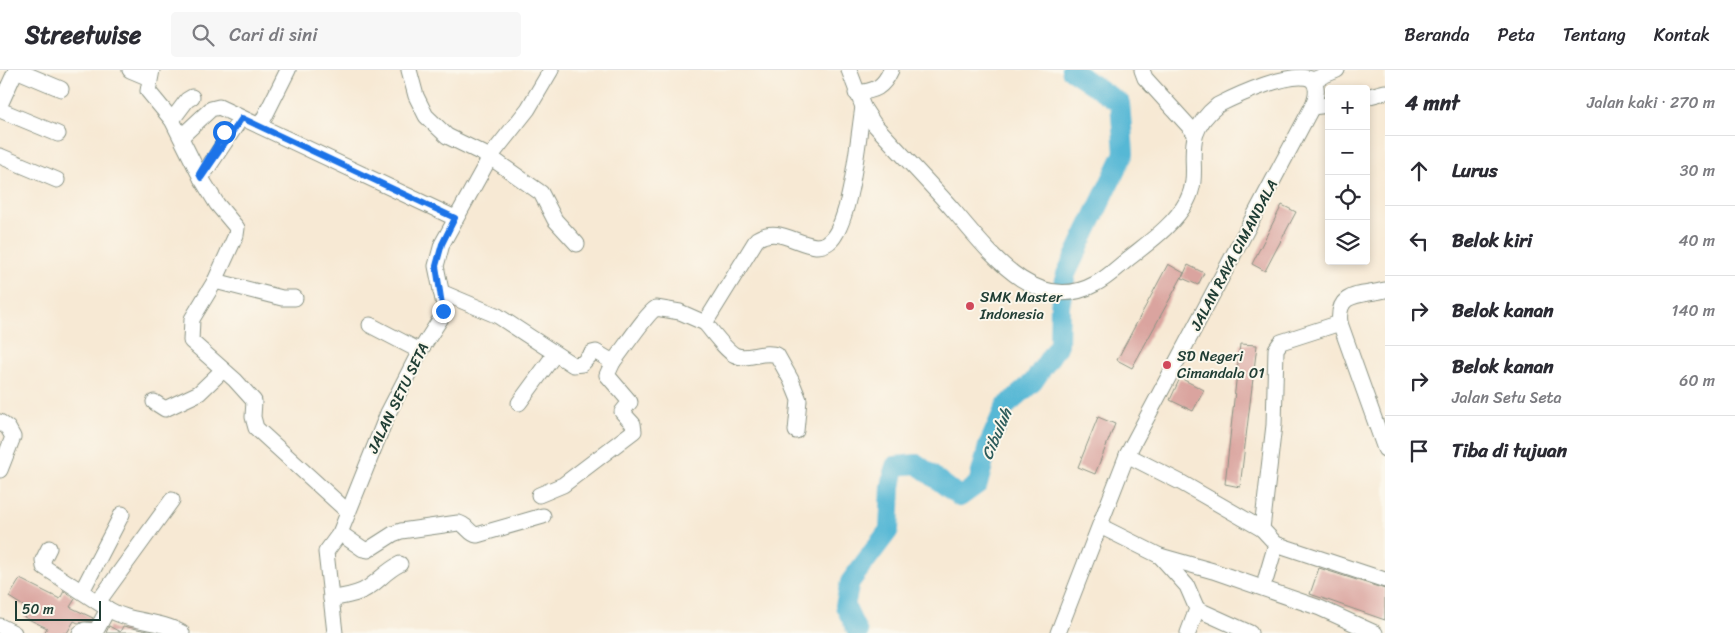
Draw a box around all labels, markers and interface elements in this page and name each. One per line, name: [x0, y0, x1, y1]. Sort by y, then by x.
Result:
search box: [171, 12, 521, 57]
text: Streetwise: [25, 14, 141, 56]
text: Cari di sini: [229, 18, 317, 51]
text: Beranda: [1404, 19, 1470, 51]
text: Peta: [1498, 19, 1535, 51]
text: Tentang: [1563, 19, 1626, 51]
text: Kontak: [1654, 19, 1710, 51]
icon: search: [189, 21, 217, 49]
text: 4 mnt: [1405, 84, 1460, 122]
map controls: [1325, 85, 1370, 265]
button: +: [1325, 85, 1370, 130]
text: Jalan kaki · 270 m: [1587, 88, 1715, 117]
route start: [213, 121, 236, 144]
button: −: [1325, 130, 1370, 175]
text: Lurus: [1452, 154, 1498, 187]
text: 30 m: [1680, 156, 1715, 185]
icon: ahead: [1405, 157, 1433, 185]
street label: JALAN RAYA CIMANDALA: [1183, 175, 1285, 336]
button: locate: [1325, 175, 1370, 220]
button: layers: [1325, 220, 1370, 265]
text: Belok kiri: [1452, 224, 1532, 257]
text: 40 m: [1678, 226, 1715, 255]
icon: left: [1405, 227, 1433, 255]
place label: SMK Master Indonesia: [979, 284, 1063, 327]
text: Belok kanan: [1452, 294, 1554, 327]
text: 140 m: [1672, 296, 1715, 325]
icon: right: [1405, 297, 1433, 325]
route end: [432, 300, 455, 323]
marker: SMK Master Indonesia: [964, 300, 976, 312]
street label: JALAN SETU SETA: [360, 338, 436, 459]
place label: SD Negeri Cimandala 01: [1177, 343, 1265, 386]
text: Belok kanan: [1452, 350, 1554, 383]
marker: SD Negeri Cimandala 01: [1161, 359, 1173, 371]
text: 60 m: [1679, 366, 1715, 395]
icon: right: [1405, 367, 1433, 395]
text: Jalan Setu Seta: [1452, 383, 1562, 412]
water label: Cibuluh: [973, 403, 1021, 464]
text: Tiba di tujuan: [1452, 434, 1567, 467]
icon: arrive: [1405, 437, 1433, 465]
text: 50 m: [22, 597, 54, 622]
scale bar: [15, 598, 101, 621]

